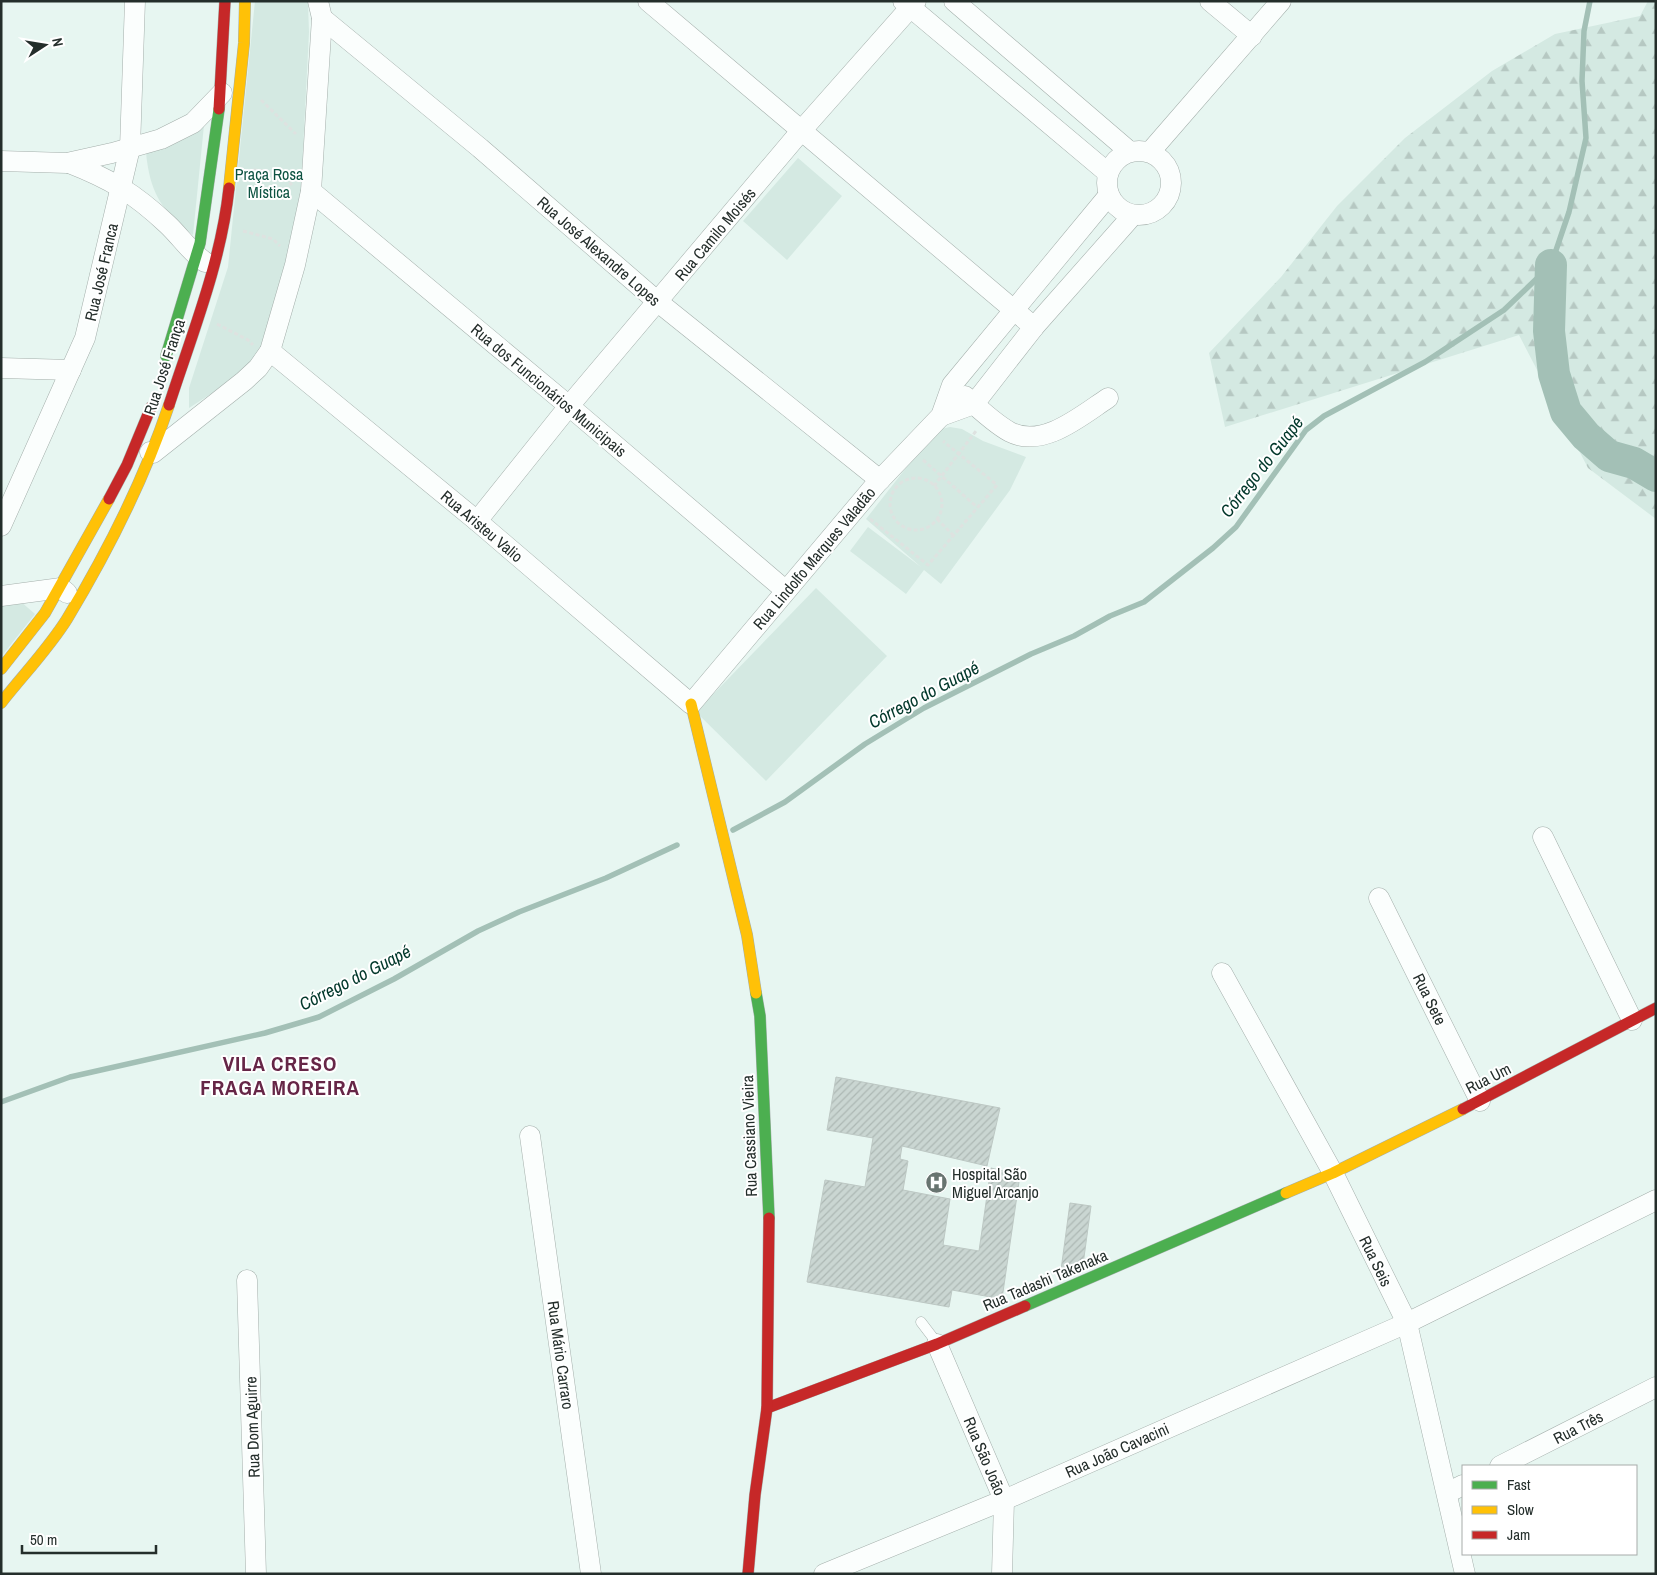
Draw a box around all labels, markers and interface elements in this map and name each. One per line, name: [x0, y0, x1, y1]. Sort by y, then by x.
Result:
north arrow: [20, 20, 70, 70]
text: N: [48, 36, 67, 48]
park label: Praça Rosa Mística: [235, 163, 304, 203]
street label: Rua Camilo Moisés: [670, 183, 760, 285]
street label: Rua José Alexandre Lopes: [533, 191, 665, 311]
street label: Rua José Franca: [79, 220, 123, 323]
street label: Rua José França: [138, 315, 190, 418]
street label: Rua dos Funcionários Municipais: [467, 318, 631, 462]
water label: Córrego do Guapé: [1214, 411, 1309, 523]
street label: Rua Lindolfo Marques Valadão: [748, 482, 880, 634]
street label: Rua Aristeu Valio: [436, 485, 528, 567]
water label: Córrego do Guapé: [864, 655, 984, 734]
water label: Córrego do Guapé: [295, 939, 415, 1016]
street label: Rua Sete: [1408, 970, 1452, 1028]
district label: VILA CRESO FRAGA MOREIRA: [200, 1049, 360, 1102]
street label: Rua Um: [1462, 1057, 1514, 1099]
street label: Rua Cassiano Vieira: [736, 1074, 762, 1197]
place label: Hospital São Miguel Arcanjo: [952, 1163, 1039, 1203]
hospital icon: Hospital São Miguel Arcanjo: [924, 1171, 948, 1195]
street label: Rua Seis: [1354, 1232, 1398, 1290]
street label: Rua Tadashi Takenaka: [979, 1244, 1111, 1316]
street label: Rua Mário Carraro: [542, 1299, 580, 1411]
street label: Rua Dom Aguirre: [239, 1376, 265, 1478]
street label: Rua Três: [1549, 1405, 1607, 1449]
street label: Rua São João: [959, 1413, 1011, 1499]
street label: Rua João Cavacini: [1062, 1417, 1172, 1483]
legend: [1462, 1465, 1637, 1555]
text: Fast: [1507, 1474, 1531, 1495]
text: Slow: [1507, 1499, 1534, 1520]
scale bar: [22, 1522, 156, 1554]
text: Jam: [1507, 1524, 1530, 1545]
text: 50 m: [30, 1529, 57, 1550]

